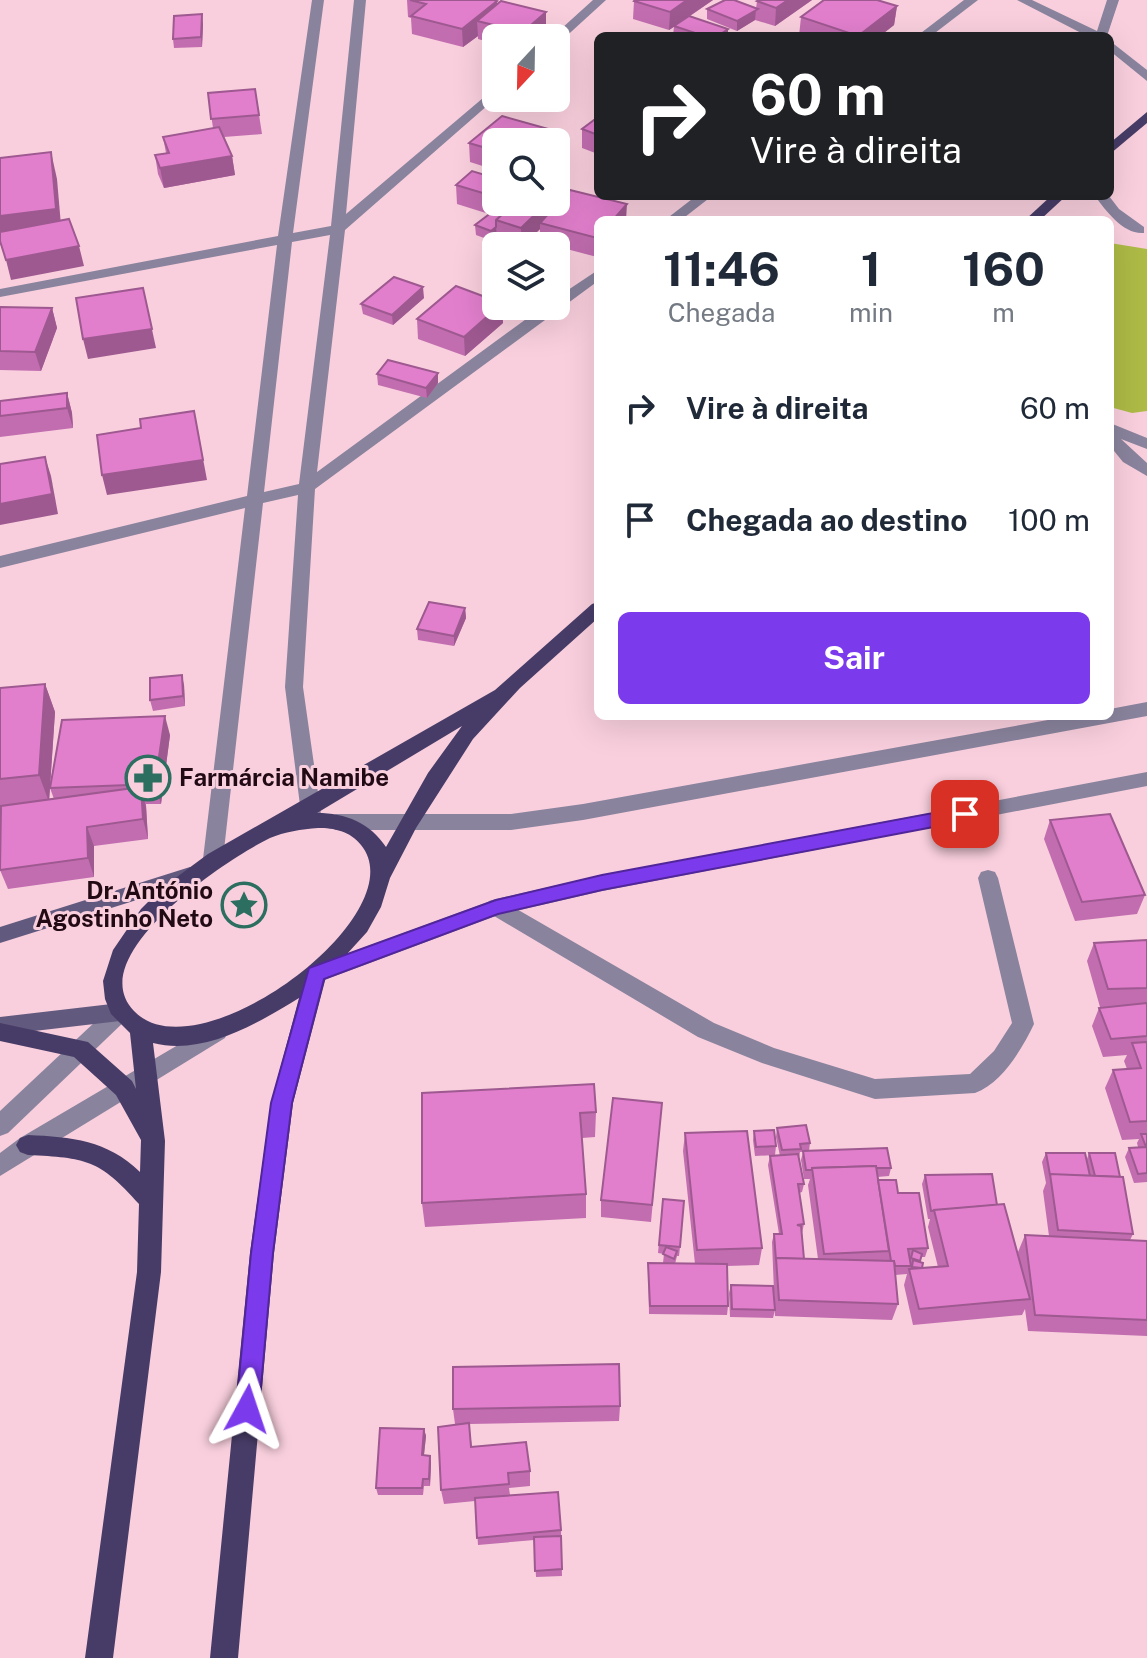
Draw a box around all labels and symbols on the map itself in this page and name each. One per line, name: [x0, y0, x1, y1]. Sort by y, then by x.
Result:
north arrow: [482, 24, 570, 112]
pharmacy icon: Farmárcia Namibe: [124, 754, 172, 802]
place label: Farmárcia Namibe: [179, 763, 389, 791]
pin: [931, 780, 999, 848]
place label: Dr. António Agostinho Neto: [35, 876, 213, 932]
place icon: Dr. António Agostinho Neto: [220, 881, 268, 929]
position arrow: [205, 1367, 289, 1451]

